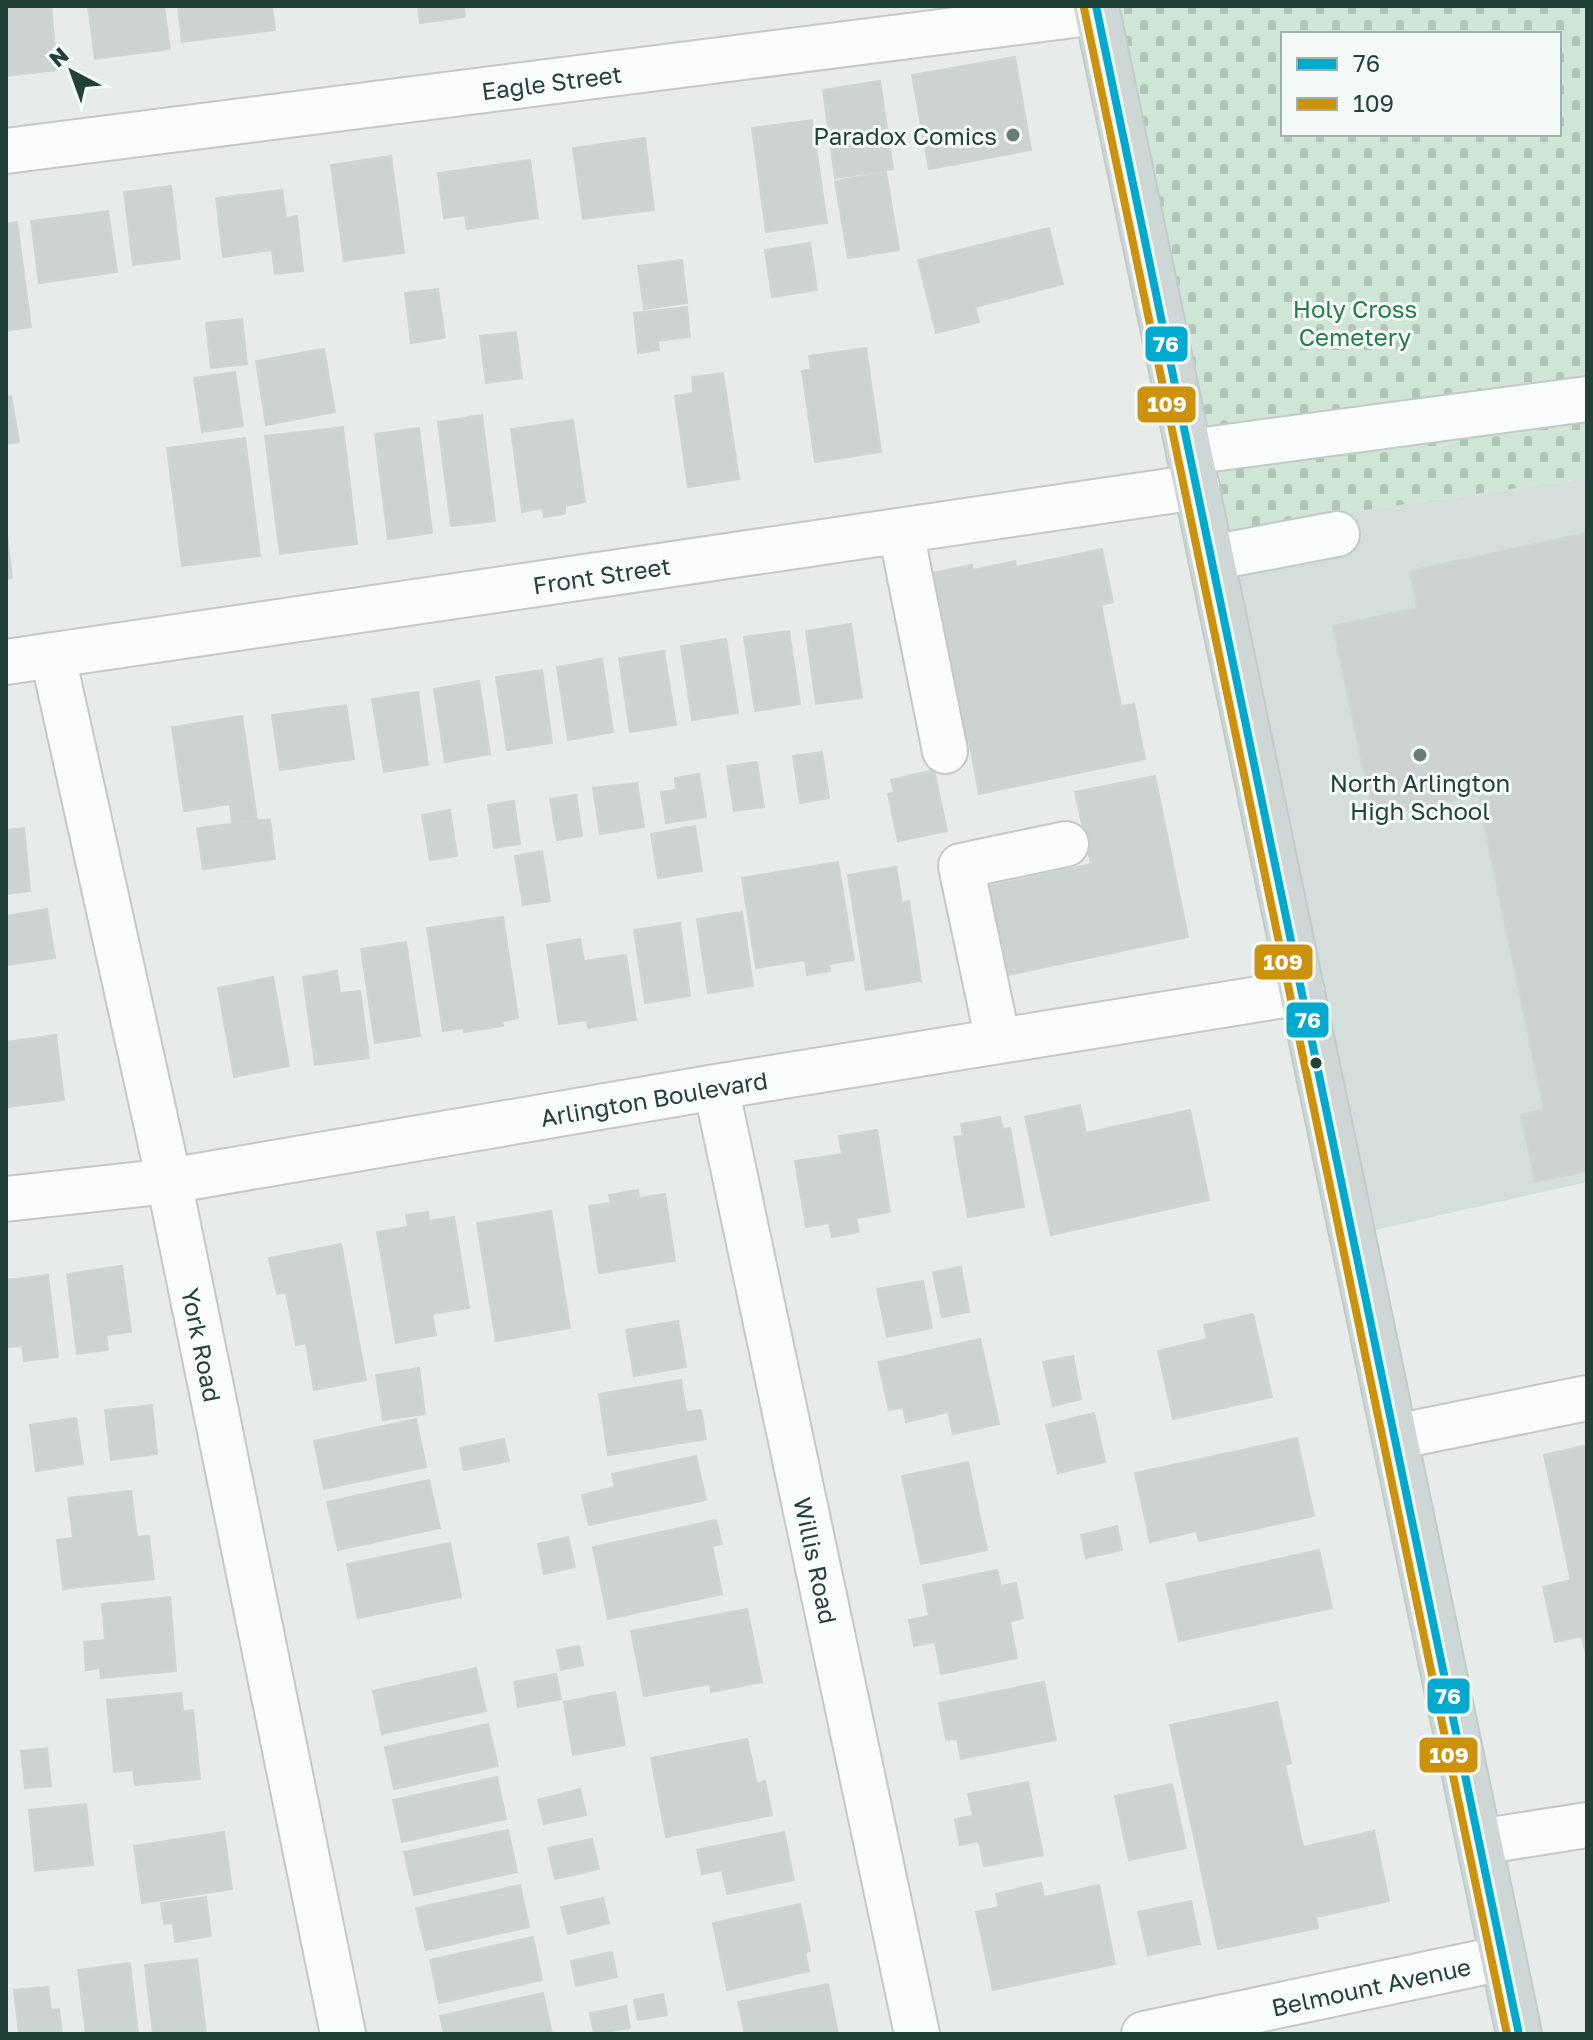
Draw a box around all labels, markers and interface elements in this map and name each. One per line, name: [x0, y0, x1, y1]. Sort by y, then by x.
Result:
north arrow: [32, 32, 112, 112]
legend: [1281, 32, 1561, 136]
text: N: [43, 41, 74, 72]
text: 76: [1353, 48, 1380, 77]
street label: Eagle Street: [480, 58, 623, 105]
text: 109: [1353, 88, 1394, 117]
place label: Paradox Comics: [813, 121, 997, 150]
marker: Paradox Comics: [1004, 126, 1022, 144]
park label: Holy Cross Cemetery: [1293, 294, 1417, 351]
line badge: 76: [1144, 325, 1189, 363]
text: 76: [1153, 330, 1179, 357]
line badge: 109: [1136, 385, 1197, 424]
text: 109: [1147, 390, 1187, 417]
street label: Front Street: [531, 550, 672, 599]
marker: North Arlington High School: [1411, 746, 1429, 764]
place label: North Arlington High School: [1330, 768, 1510, 825]
line badge: 109: [1253, 943, 1314, 981]
text: 109: [1263, 948, 1303, 975]
line badge: 76: [1285, 1001, 1330, 1039]
text: 76: [1295, 1006, 1321, 1033]
unlabelled marker: [1308, 1055, 1324, 1071]
street label: Arlington Boulevard: [538, 1064, 770, 1131]
street label: York Road: [177, 1285, 228, 1404]
street label: Willis Road: [789, 1494, 844, 1626]
line badge: 76: [1426, 1677, 1471, 1715]
text: 76: [1435, 1682, 1461, 1709]
line badge: 109: [1418, 1736, 1479, 1774]
text: 109: [1429, 1741, 1469, 1768]
street label: Belmount Avenue: [1269, 1951, 1473, 2021]

